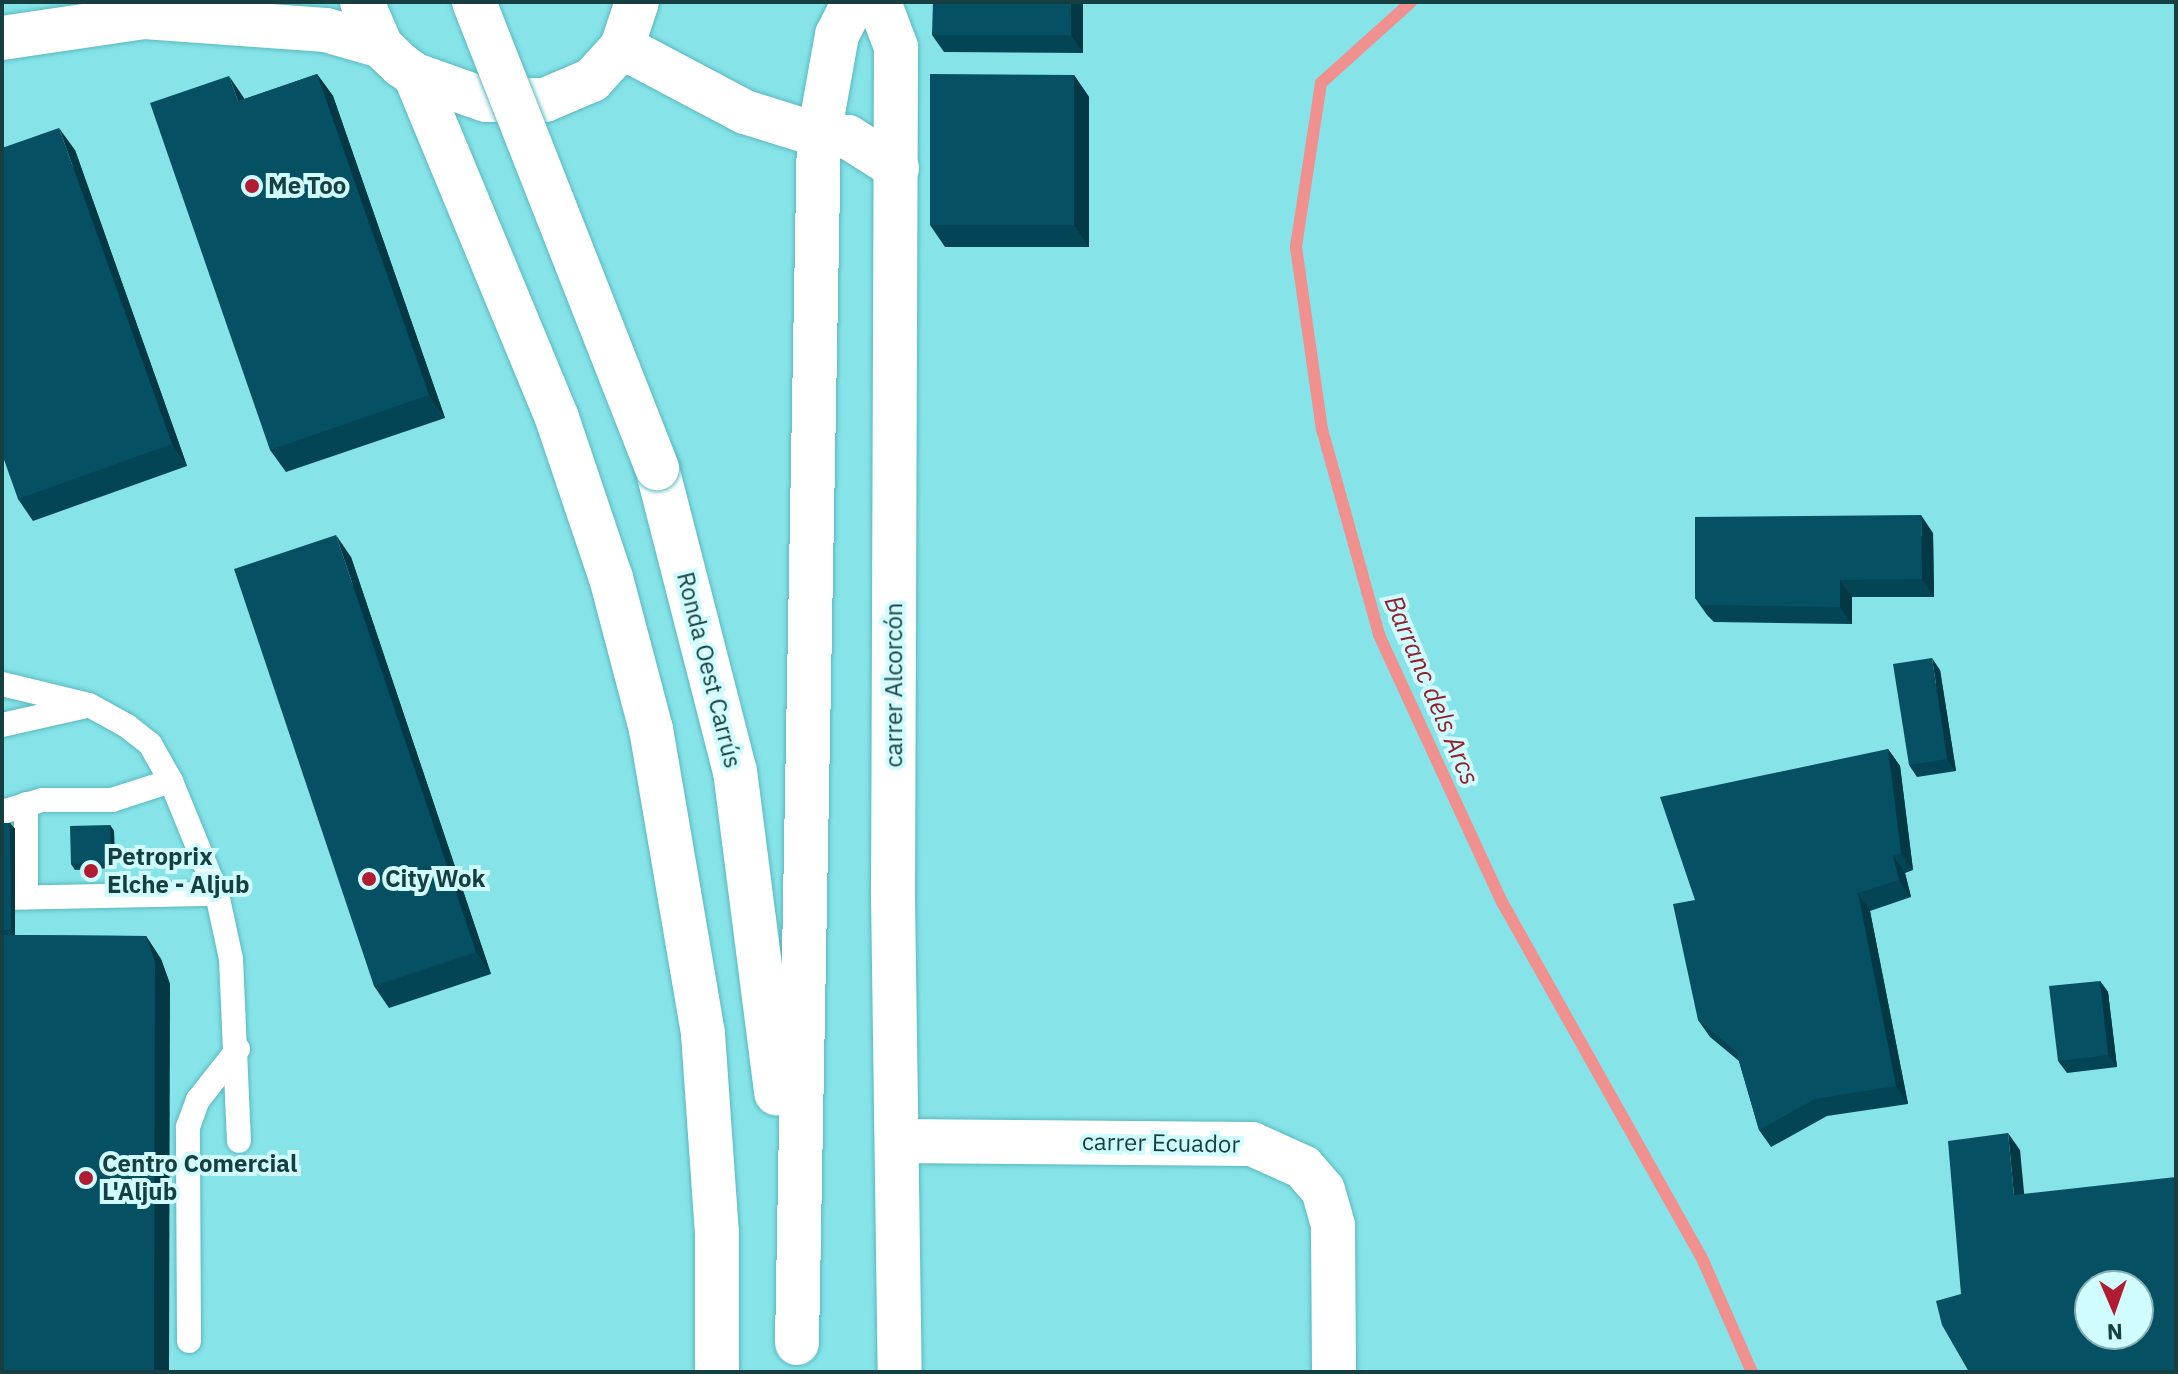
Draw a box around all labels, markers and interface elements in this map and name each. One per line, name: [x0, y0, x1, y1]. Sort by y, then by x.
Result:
place label: Me Too: [268, 172, 346, 200]
marker: Me Too: [243, 177, 261, 195]
street label: Ronda Oest Carrús: [671, 569, 747, 771]
water label: Barranc dels Arcs: [1378, 591, 1486, 789]
street label: carrer Alcorcón: [880, 603, 908, 767]
place label: Petroprix Elche - Aljub: [107, 843, 250, 899]
marker: Petroprix Elche - Aljub: [82, 862, 100, 880]
place label: City Wok: [385, 865, 485, 893]
marker: City Wok: [360, 870, 378, 888]
street label: carrer Ecuador: [1082, 1127, 1240, 1159]
place label: Centro Comercial L'Aljub: [102, 1150, 297, 1206]
marker: Centro Comercial L'Aljub: [77, 1169, 95, 1187]
north arrow: [2074, 1270, 2154, 1350]
text: N: [2106, 1318, 2123, 1347]

